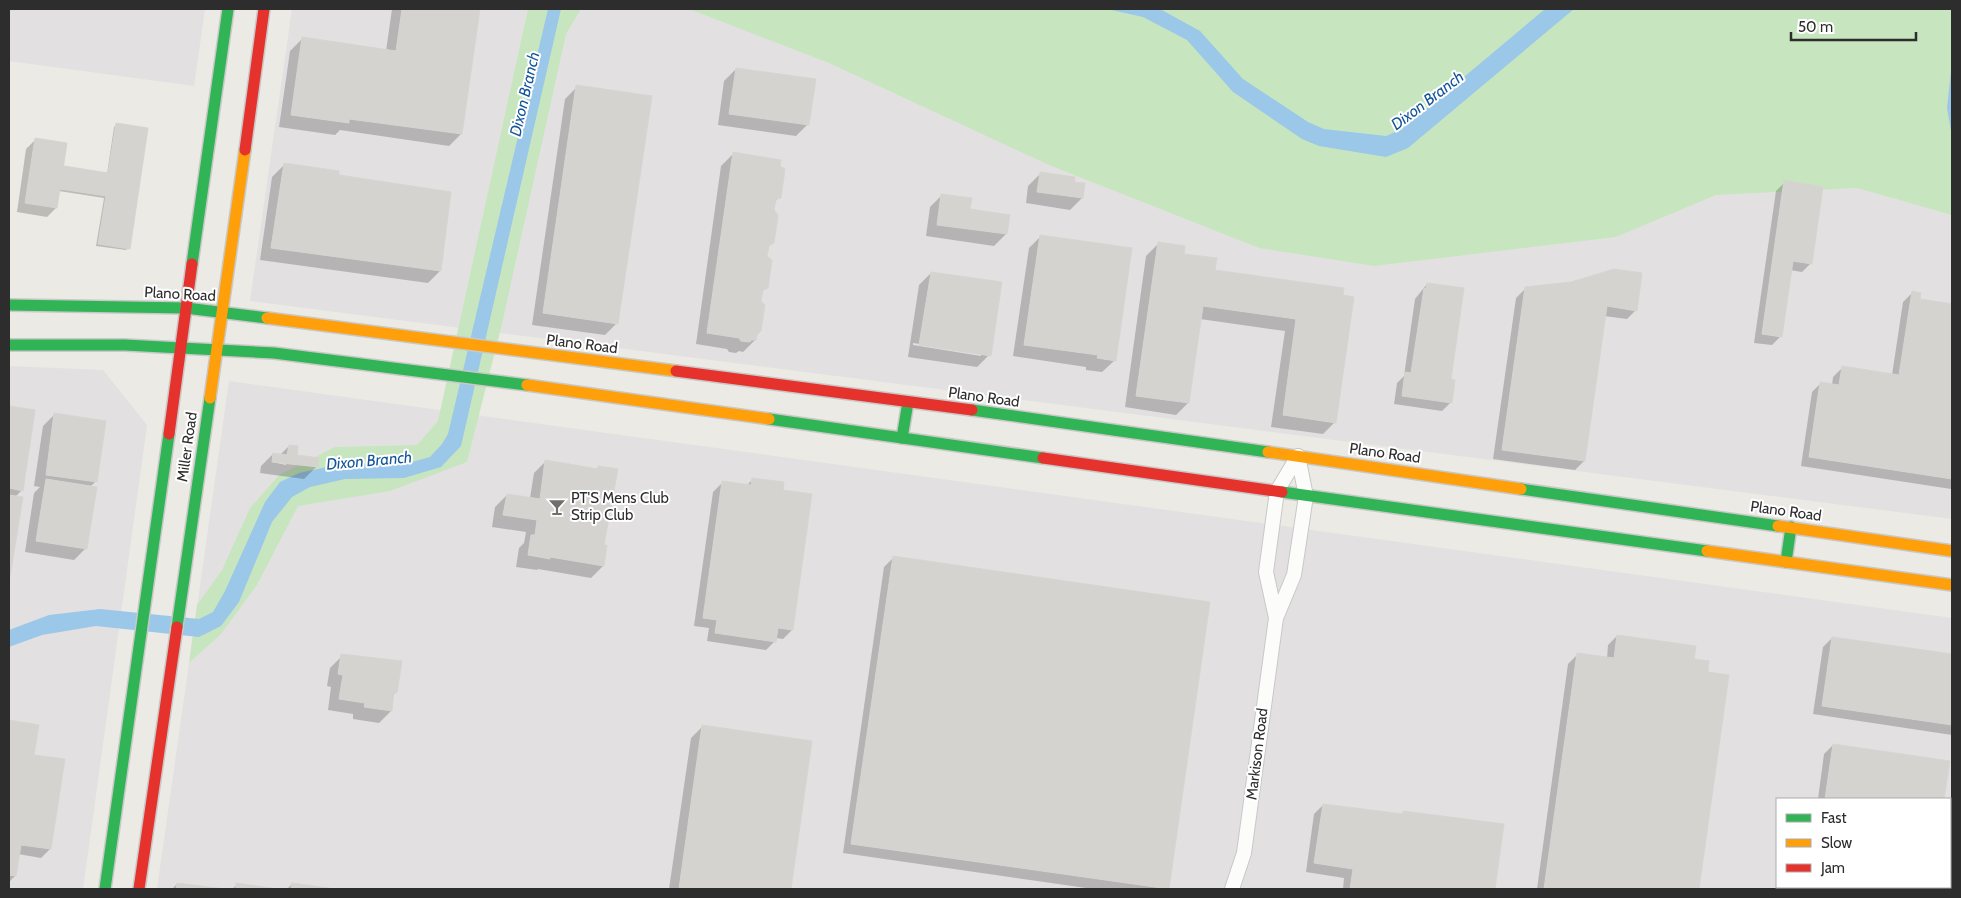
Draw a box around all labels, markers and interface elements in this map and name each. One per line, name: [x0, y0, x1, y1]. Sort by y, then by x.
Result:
scale bar: [1791, 10, 1916, 42]
text: 50 m: [1798, 18, 1833, 36]
water label: Dixon Branch: [506, 50, 543, 138]
water label: Dixon Branch: [1387, 67, 1467, 134]
street label: Plano Road: [144, 283, 216, 305]
street label: Plano Road: [545, 331, 619, 357]
street label: Plano Road: [947, 383, 1021, 411]
street label: Miller Road: [173, 411, 201, 483]
street label: Plano Road: [1348, 439, 1422, 467]
water label: Dixon Branch: [325, 447, 413, 474]
place label: PT'S Mens Club Strip Club: [571, 489, 669, 524]
bar icon: PT'S Mens Club Strip Club: [547, 497, 567, 517]
street label: Plano Road: [1749, 497, 1823, 525]
street label: Markison Road: [1242, 707, 1272, 801]
legend: [1776, 798, 1951, 888]
text: Fast: [1821, 809, 1846, 827]
text: Slow: [1821, 834, 1852, 852]
text: Jam: [1820, 859, 1845, 877]

